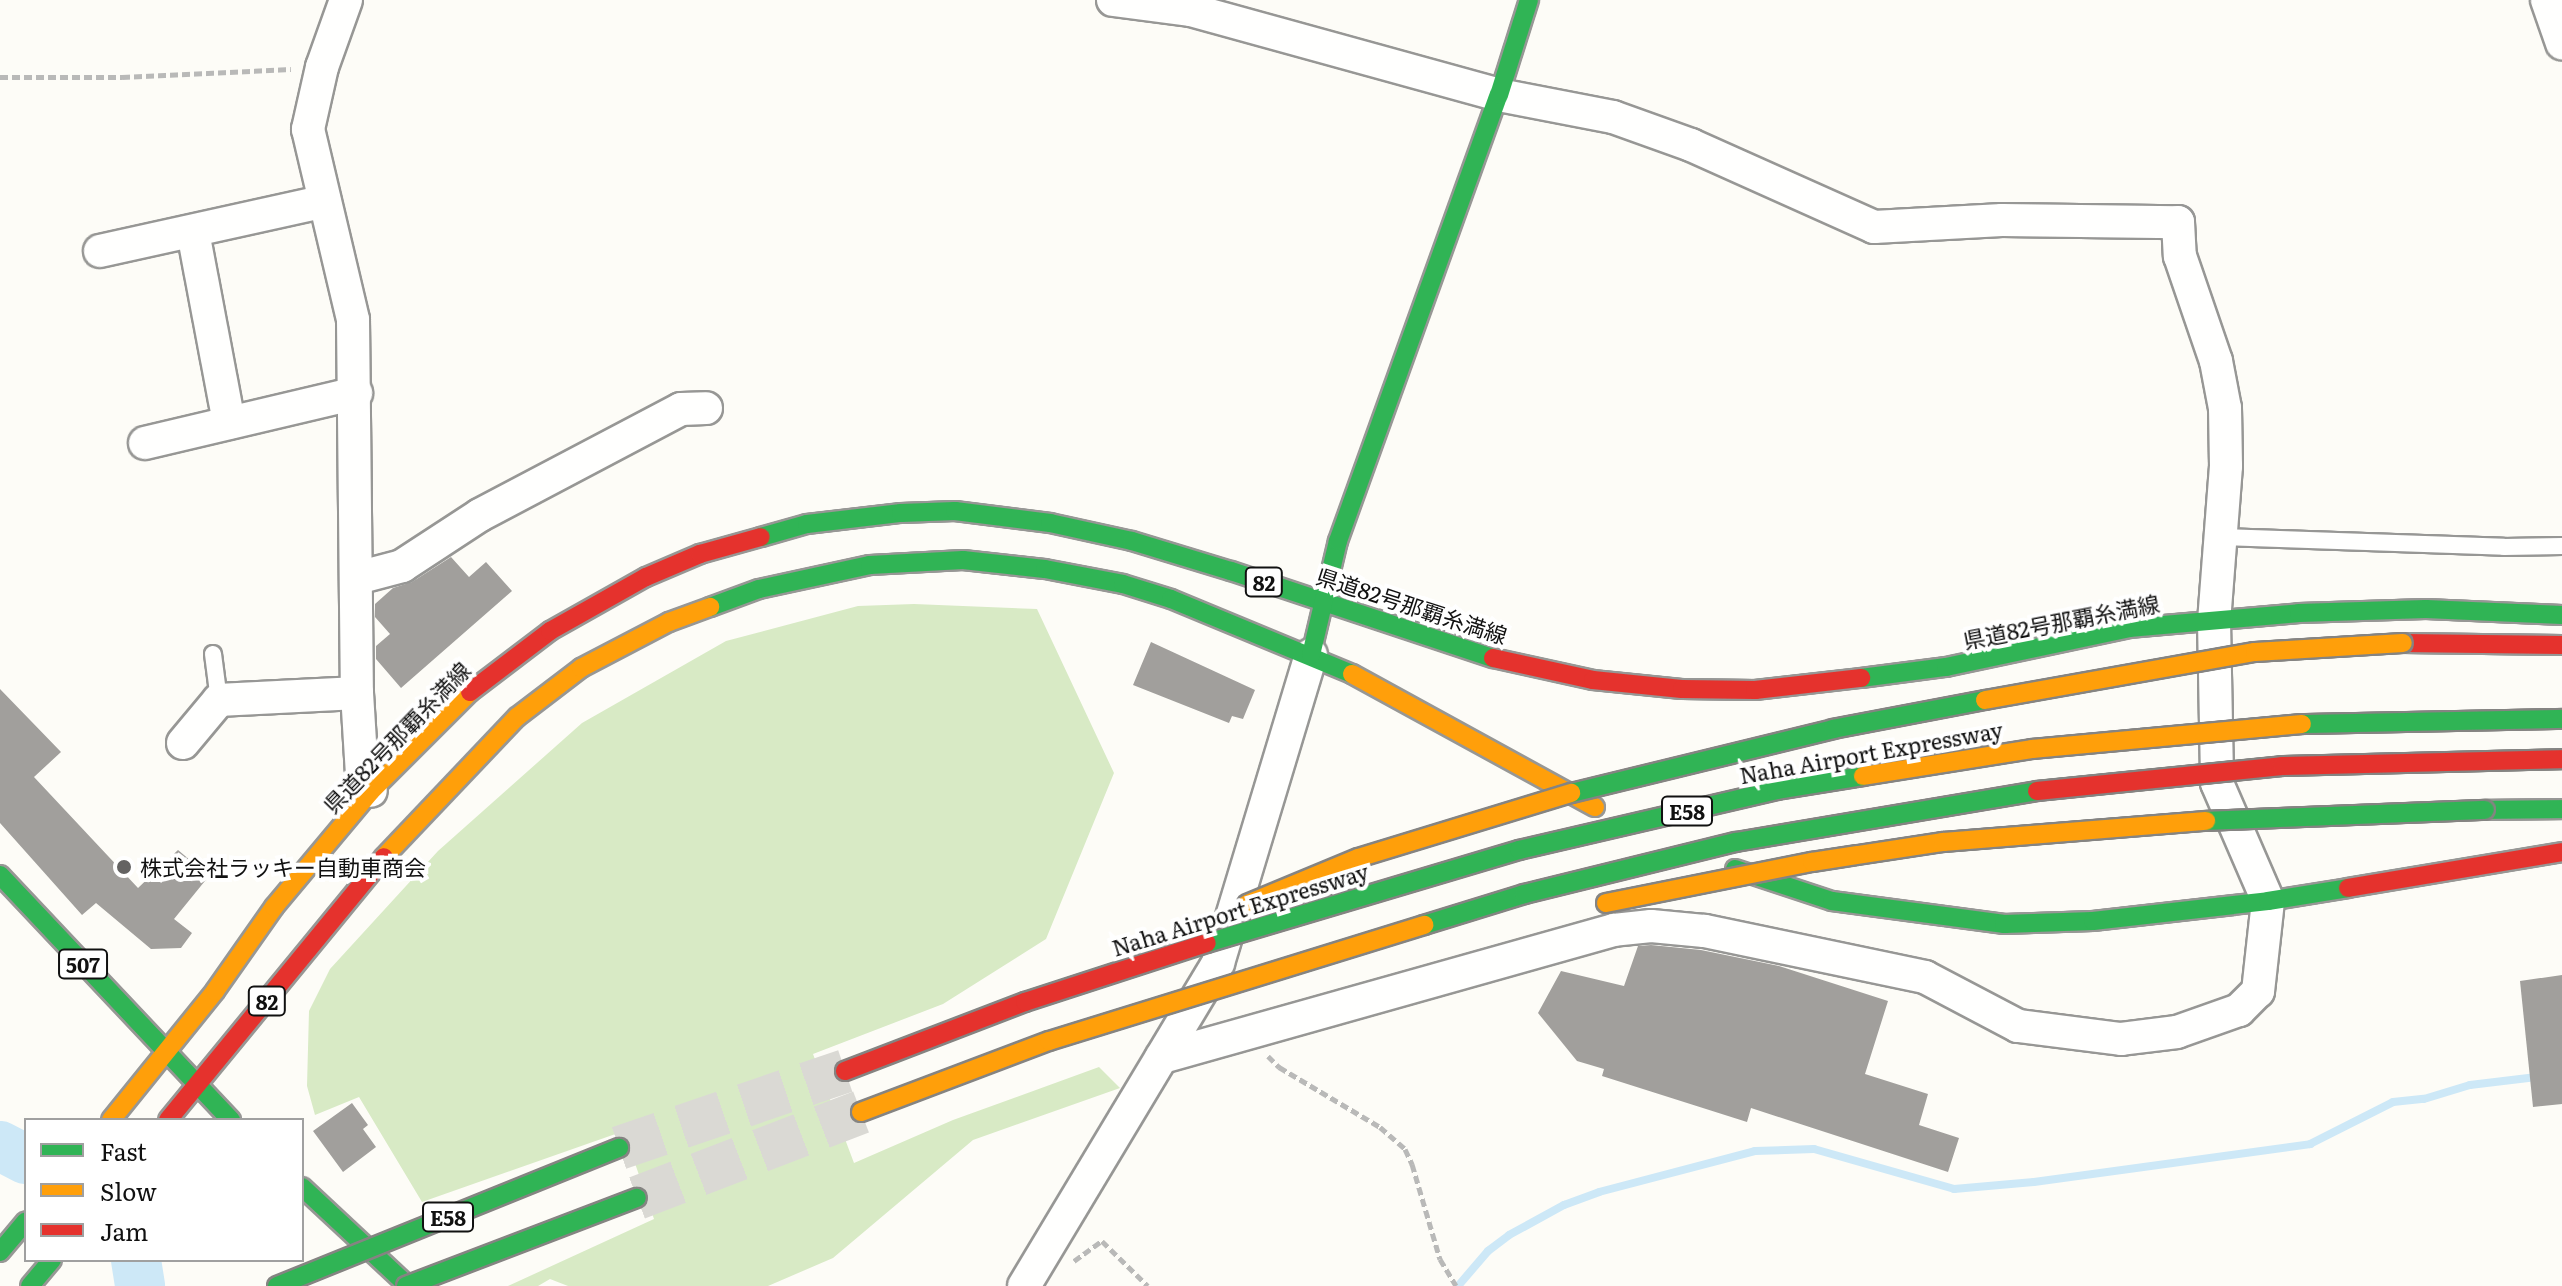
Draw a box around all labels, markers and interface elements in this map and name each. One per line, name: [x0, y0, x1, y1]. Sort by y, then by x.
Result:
street label: 県道82号那覇糸満線: [1313, 562, 1511, 648]
road number: 82: [1244, 566, 1284, 598]
street label: 県道82号那覇糸満線: [1961, 589, 2161, 653]
street label: 県道82号那覇糸満線: [317, 656, 475, 818]
street label: Naha Airport Expressway: [1737, 716, 2005, 788]
road number: E58: [1661, 795, 1713, 827]
place label: 株式会社ラッキー自動車商会: [140, 854, 426, 880]
street label: Naha Airport Expressway: [1109, 857, 1371, 961]
marker: 株式会社ラッキー自動車商会: [115, 858, 133, 876]
road number: 507: [57, 948, 109, 980]
road number: 82: [247, 985, 287, 1017]
legend: [24, 1118, 304, 1262]
text: Fast: [100, 1133, 147, 1168]
text: Slow: [100, 1173, 157, 1208]
road number: E58: [422, 1201, 474, 1233]
text: Jam: [100, 1213, 148, 1248]

